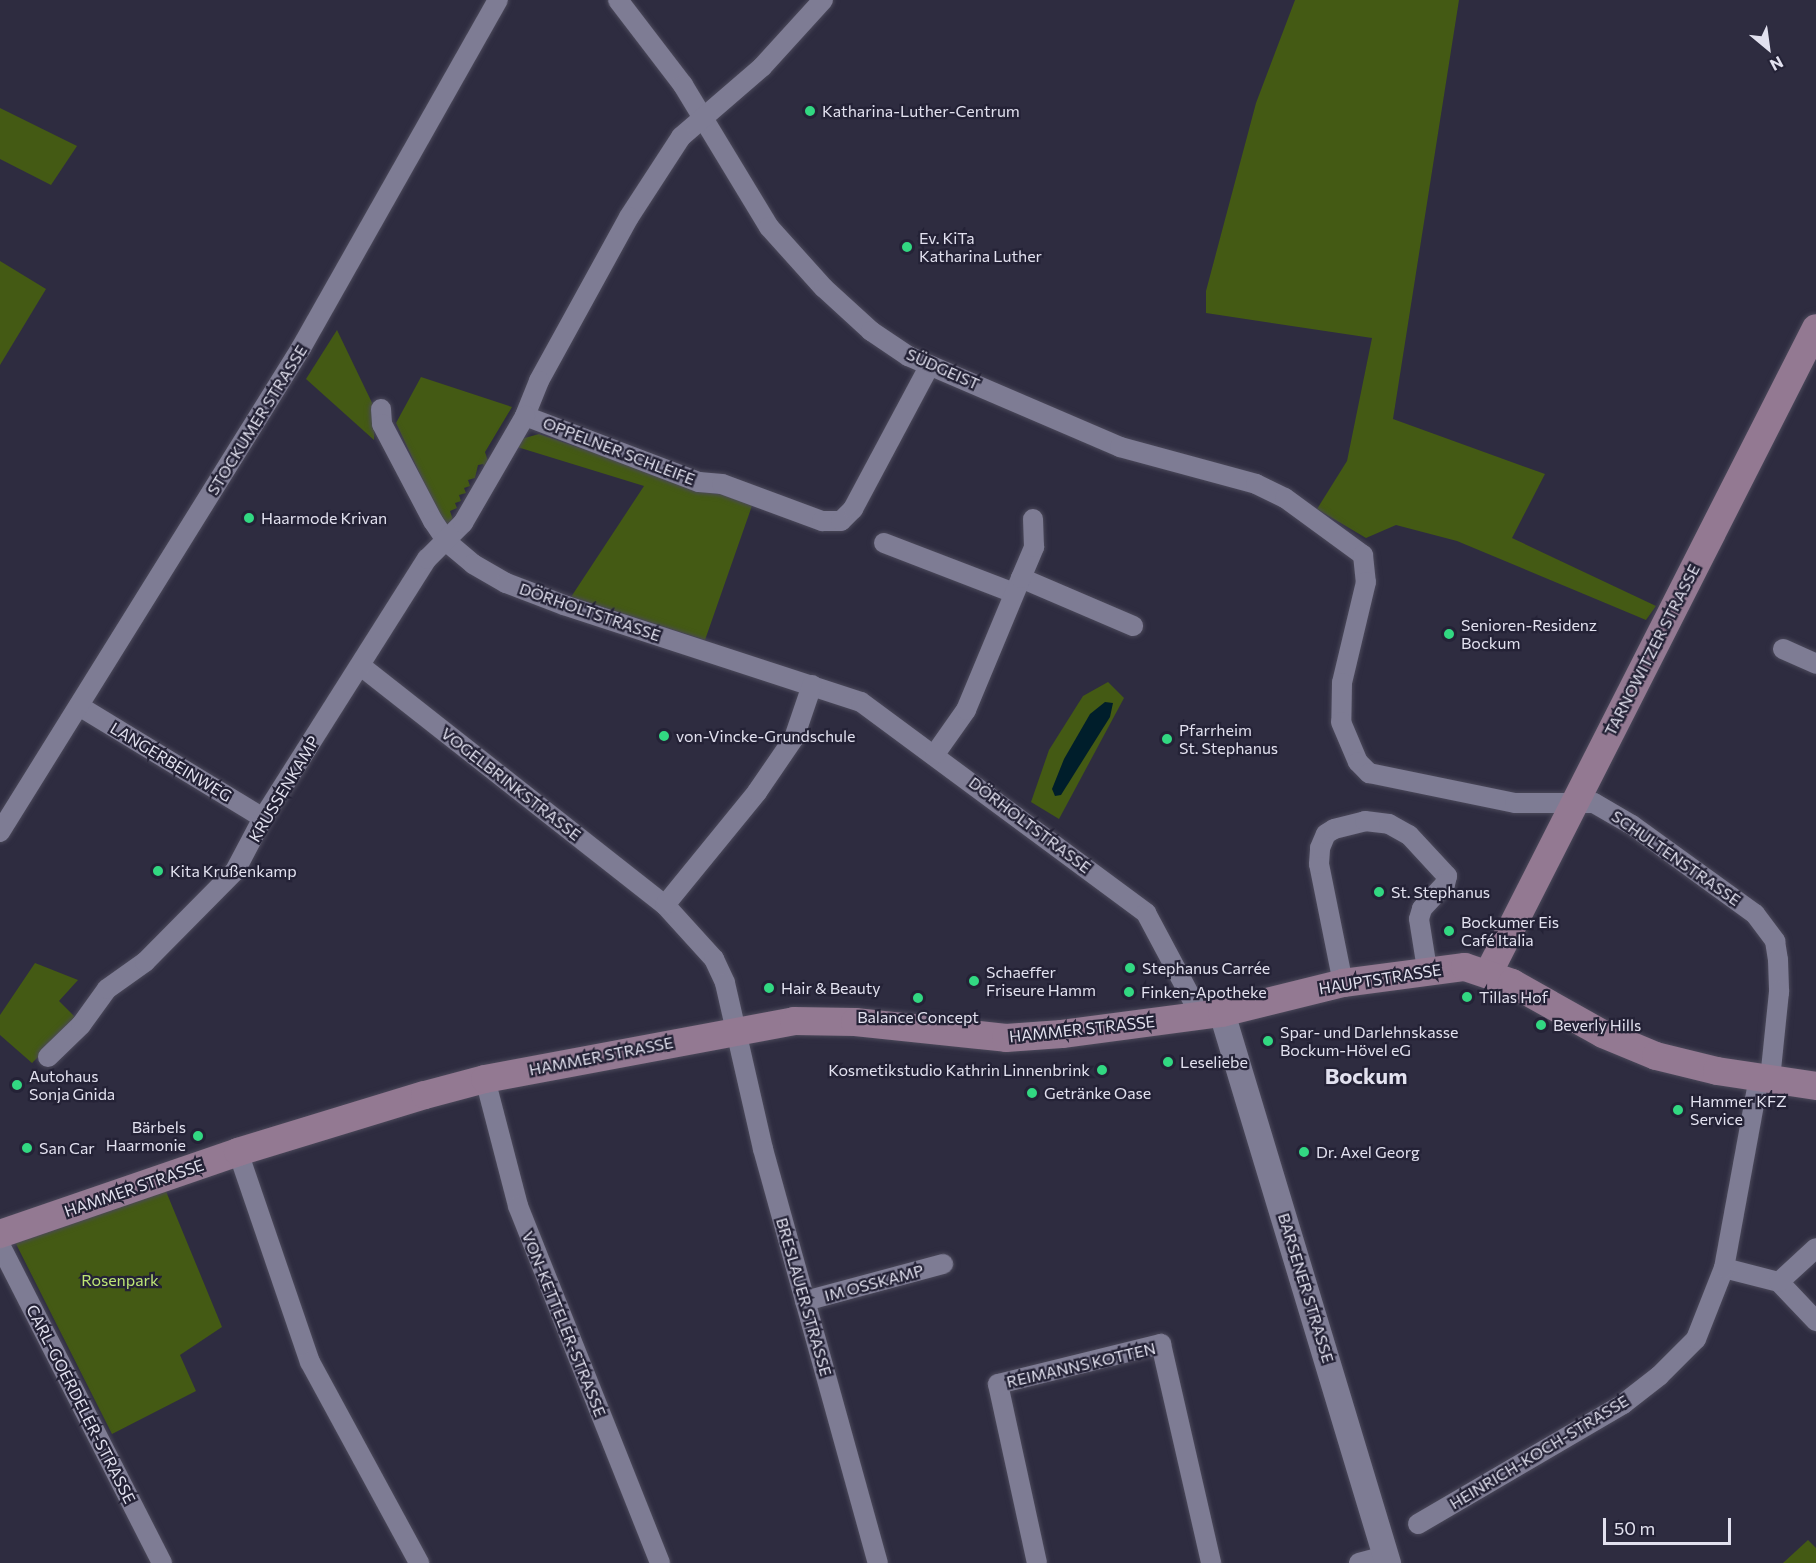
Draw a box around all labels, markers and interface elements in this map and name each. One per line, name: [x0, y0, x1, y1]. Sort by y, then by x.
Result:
north arrow: [1738, 18, 1798, 78]
text: N: [1767, 53, 1787, 75]
place label: Katharina-Luther-Centrum: [822, 101, 1020, 121]
marker: Katharina-Luther-Centrum: [803, 104, 817, 118]
place label: Ev. KiTa Katharina Luther: [919, 228, 1042, 266]
marker: Ev. KiTa Katharina Luther: [900, 240, 914, 254]
street label: STOCKUMER STRASSE: [203, 341, 311, 499]
street label: SÜDGEIST: [903, 344, 983, 394]
street label: OPPELNER SCHLEIFE: [540, 413, 698, 489]
place label: Haarmode Krivan: [261, 508, 387, 528]
marker: Haarmode Krivan: [242, 511, 256, 525]
street label: TARNOWITZER STRASSE: [1600, 561, 1704, 739]
street label: DÖRHOLTSTRASSE: [517, 579, 663, 645]
place label: Senioren-Residenz Bockum: [1461, 615, 1597, 653]
marker: Senioren-Residenz Bockum: [1442, 627, 1456, 641]
street label: LANGERBEINWEG: [107, 718, 235, 806]
place label: Pfarrheim St. Stephanus: [1179, 720, 1278, 758]
street label: VOGELBRINKSTRASSE: [437, 724, 585, 844]
place label: von-Vincke-Grundschule: [676, 726, 856, 746]
marker: von-Vincke-Grundschule: [657, 729, 671, 743]
marker: Pfarrheim St. Stephanus: [1160, 732, 1174, 746]
street label: KRUSSENKAMP: [245, 733, 323, 845]
street label: DÖRHOLTSTRASSE: [965, 773, 1095, 877]
street label: SCHULTENSTRASSE: [1608, 806, 1744, 910]
place label: Kita Krußenkamp: [170, 861, 297, 881]
marker: Kita Krußenkamp: [151, 864, 165, 878]
place label: St. Stephanus: [1391, 882, 1490, 902]
marker: St. Stephanus: [1372, 885, 1386, 899]
place label: Bockumer Eis Café Italia: [1461, 912, 1559, 950]
marker: Bockumer Eis Café Italia: [1442, 924, 1456, 938]
place label: Stephanus Carrée: [1142, 958, 1270, 978]
street label: HAUPTSTRASSE: [1317, 960, 1443, 998]
marker: Stephanus Carrée: [1123, 961, 1137, 975]
place label: Schaeffer Friseure Hamm: [986, 962, 1096, 1000]
marker: Schaeffer Friseure Hamm: [967, 974, 981, 988]
place label: Hair & Beauty: [781, 978, 881, 998]
marker: Hair & Beauty: [762, 981, 776, 995]
place label: Finken-Apotheke: [1141, 982, 1267, 1002]
marker: Finken-Apotheke: [1122, 985, 1136, 999]
place label: Tillas Hof: [1479, 987, 1548, 1007]
marker: Tillas Hof: [1460, 990, 1474, 1004]
marker: Balance Concept: [911, 991, 925, 1005]
place label: Balance Concept: [857, 1007, 979, 1027]
street label: HAMMER STRASSE: [1008, 1012, 1156, 1046]
place label: Beverly Hills: [1553, 1015, 1641, 1035]
marker: Beverly Hills: [1534, 1018, 1548, 1032]
place label: Spar- und Darlehnskasse Bockum-Hövel eG: [1280, 1022, 1459, 1060]
street label: HAMMER STRASSE: [527, 1033, 675, 1079]
marker: Spar- und Darlehnskasse Bockum-Hövel eG: [1261, 1034, 1275, 1048]
place label: Leseliebe: [1180, 1052, 1248, 1072]
marker: Leseliebe: [1161, 1055, 1175, 1069]
place label: Kosmetikstudio Kathrin Linnenbrink: [828, 1060, 1090, 1080]
marker: Kosmetikstudio Kathrin Linnenbrink: [1095, 1063, 1109, 1077]
district label: Bockum: [1325, 1063, 1407, 1089]
place label: Autohaus Sonja Gnida: [29, 1066, 115, 1104]
marker: Autohaus Sonja Gnida: [10, 1078, 24, 1092]
place label: Getränke Oase: [1044, 1083, 1151, 1103]
marker: Getränke Oase: [1025, 1086, 1039, 1100]
place label: Hammer KFZ Service: [1690, 1091, 1787, 1129]
marker: Hammer KFZ Service: [1671, 1103, 1685, 1117]
place label: Bärbels Haarmonie: [106, 1117, 186, 1155]
marker: Bärbels Haarmonie: [191, 1129, 205, 1143]
place label: San Car: [39, 1138, 95, 1158]
marker: San Car: [20, 1141, 34, 1155]
place label: Dr. Axel Georg: [1316, 1142, 1420, 1162]
marker: Dr. Axel Georg: [1297, 1145, 1311, 1159]
street label: HAMMER STRASSE: [62, 1155, 206, 1221]
street label: BARSENER STRASSE: [1274, 1211, 1338, 1365]
street label: BRESLAUER STRASSE: [772, 1215, 836, 1379]
street label: VON-KETTELER-STRASSE: [518, 1228, 610, 1420]
street label: IM OSSKAMP: [822, 1261, 926, 1305]
park label: Rosenpark: [81, 1270, 159, 1290]
street label: CARL-GOERDELER-STRASSE: [22, 1301, 140, 1507]
street label: REIMANNS KOTTEN: [1005, 1338, 1157, 1392]
street label: HEINRICH-KOCH-STRASSE: [1446, 1391, 1632, 1513]
scale bar: [1606, 1506, 1734, 1544]
text: 50 m: [1614, 1517, 1655, 1539]

